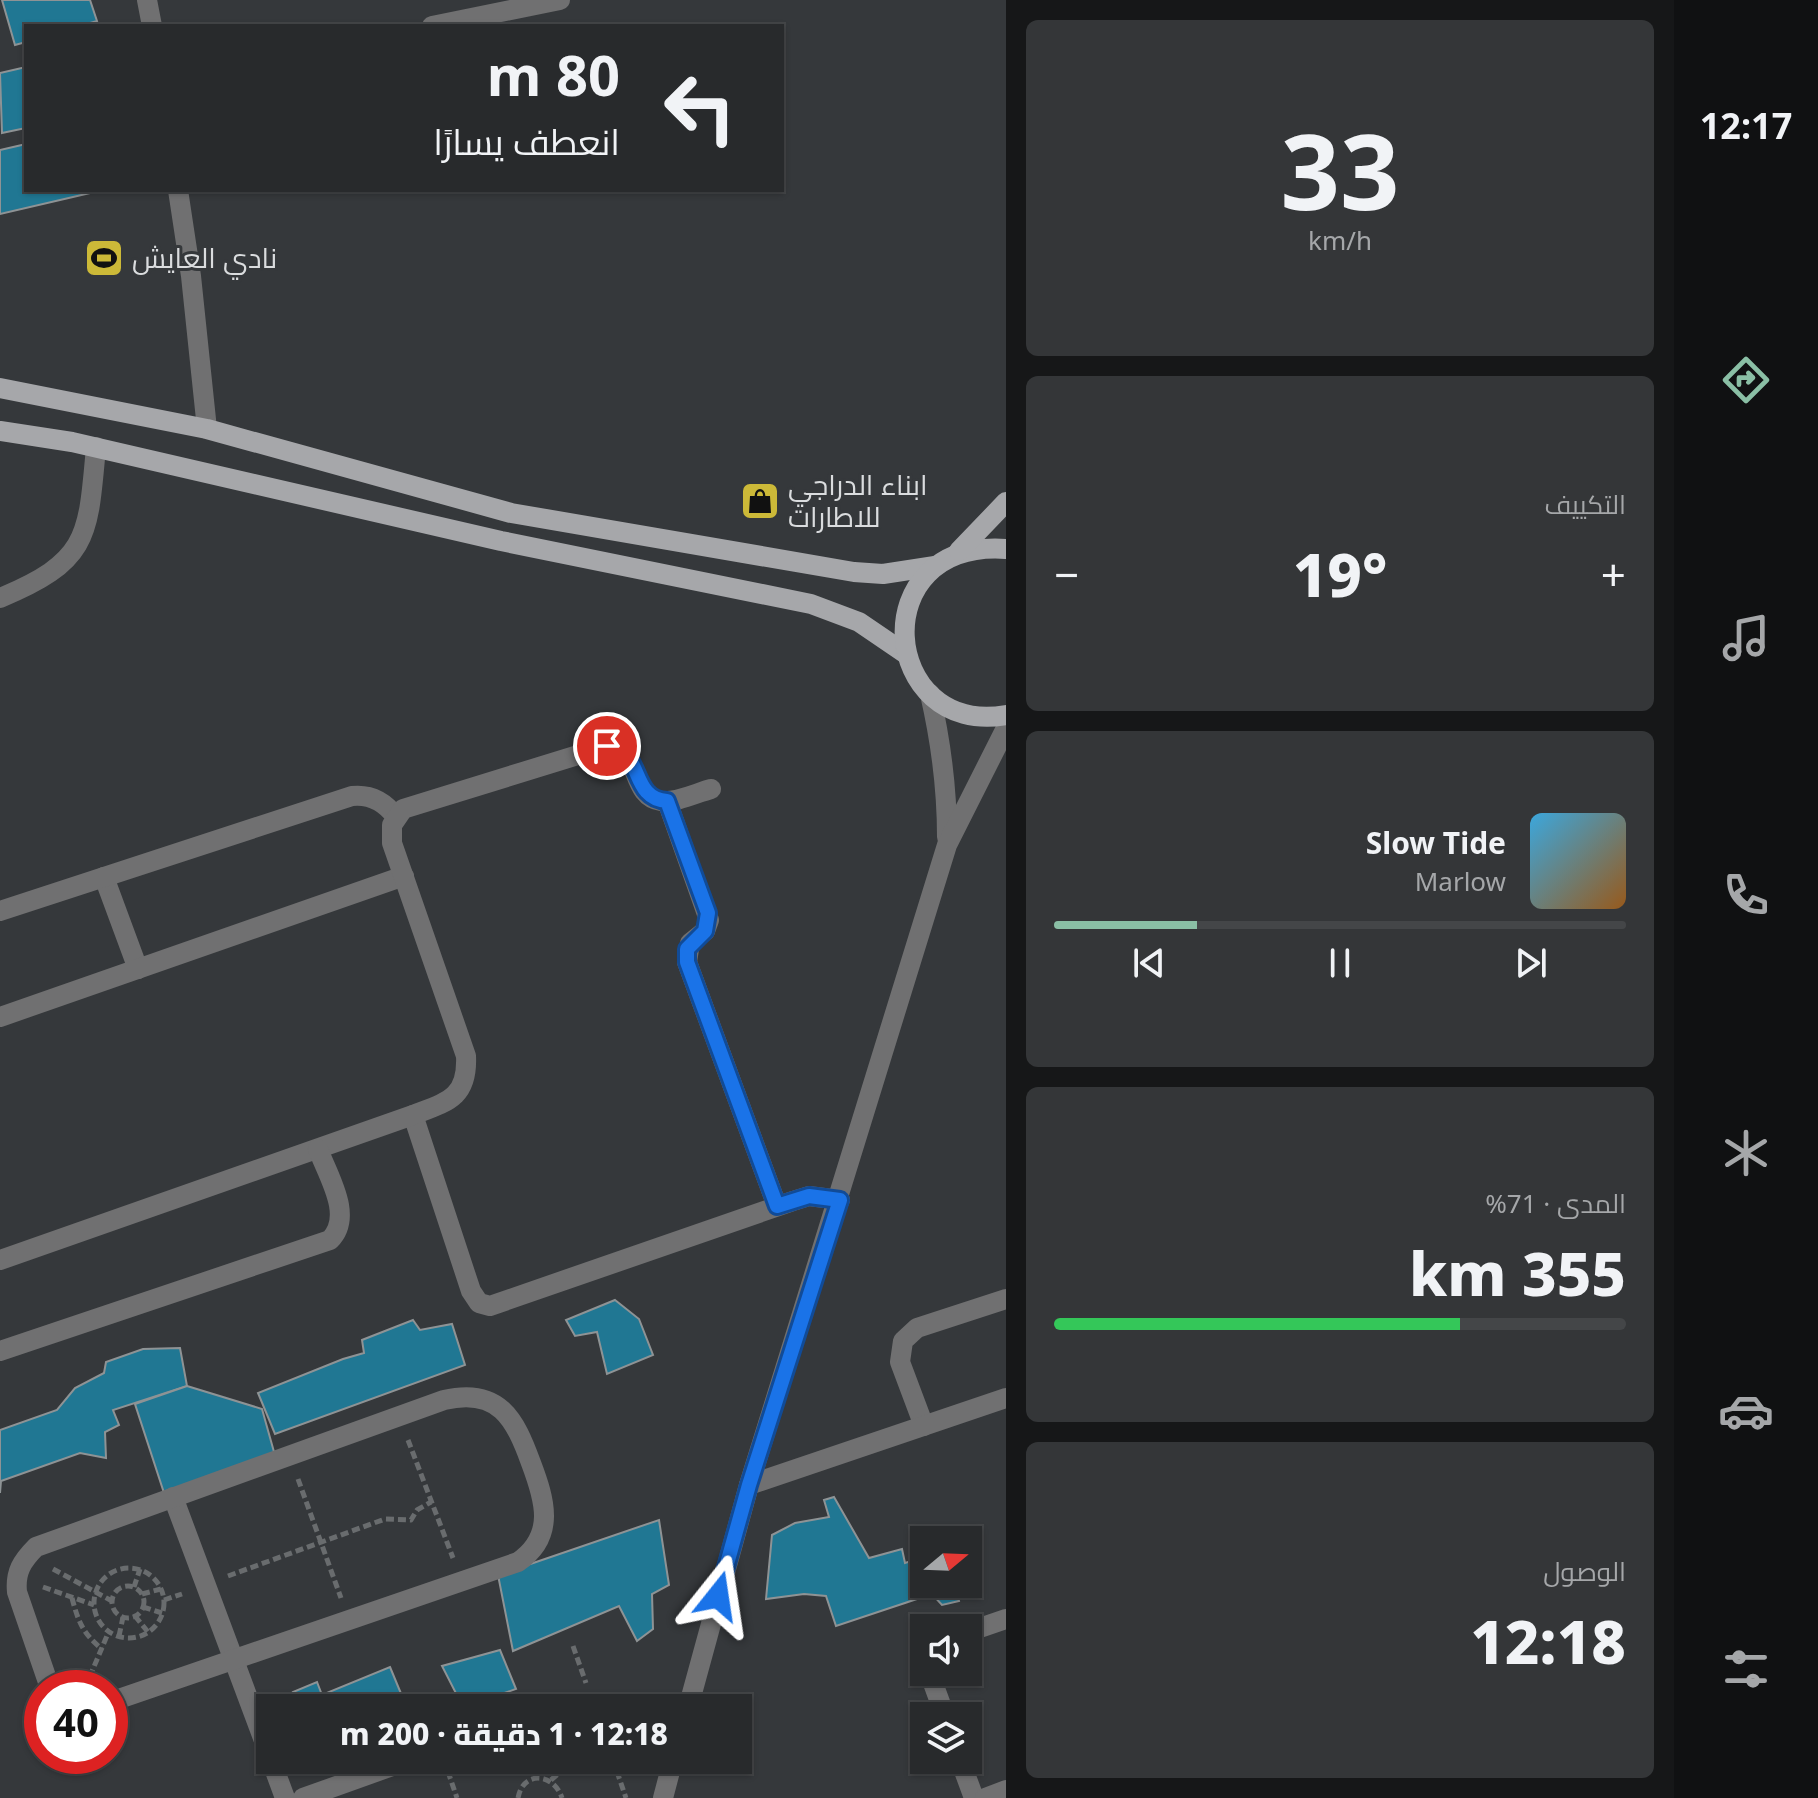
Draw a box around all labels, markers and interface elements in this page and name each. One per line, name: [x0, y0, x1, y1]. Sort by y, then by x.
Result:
text: 80 m: [487, 36, 620, 112]
icon: left: [648, 56, 752, 160]
text: 33: [1281, 99, 1400, 240]
text: 12:17: [1700, 101, 1792, 150]
text: انعطف يسارًا: [433, 117, 620, 166]
text: km/h: [1308, 222, 1372, 258]
sports icon: نادي العايش: [83, 237, 125, 279]
place label: نادي العايش: [132, 238, 277, 280]
icon: directions: [1718, 352, 1774, 408]
place label: ابناء الدراجي للاطارات: [788, 465, 927, 535]
shop icon: ابناء الدراجي للاطارات: [739, 480, 781, 522]
text: التكييف: [1544, 486, 1626, 522]
text: 19°: [1293, 533, 1387, 615]
text: −: [1054, 544, 1079, 604]
text: +: [1601, 544, 1626, 604]
icon: music: [1718, 610, 1774, 666]
pin: [573, 712, 641, 780]
icon: arrive: [585, 724, 629, 768]
text: Slow Tide: [1366, 822, 1506, 863]
text: Marlow: [1415, 863, 1506, 899]
icon: phone: [1718, 867, 1774, 923]
icon: previous: [1127, 941, 1171, 985]
icon: pause: [1318, 941, 1362, 985]
icon: next: [1509, 941, 1553, 985]
icon: climate: [1718, 1125, 1774, 1181]
text: المدى · 71%: [1485, 1185, 1626, 1221]
text: 355 km: [1409, 1232, 1626, 1314]
icon: car: [1718, 1383, 1774, 1439]
north arrow: [910, 1526, 982, 1598]
map controls: [910, 1526, 982, 1774]
text: الوصول: [1543, 1553, 1626, 1589]
position arrow: [676, 1554, 760, 1638]
text: 12:18: [1470, 1600, 1626, 1682]
button: sound: [910, 1614, 982, 1686]
icon: filters: [1718, 1641, 1774, 1697]
speed limit sign: 40: [24, 1670, 128, 1774]
button: layers: [910, 1702, 982, 1774]
text: 12:18 · 1 دقيقة · 200 m: [340, 1713, 668, 1754]

